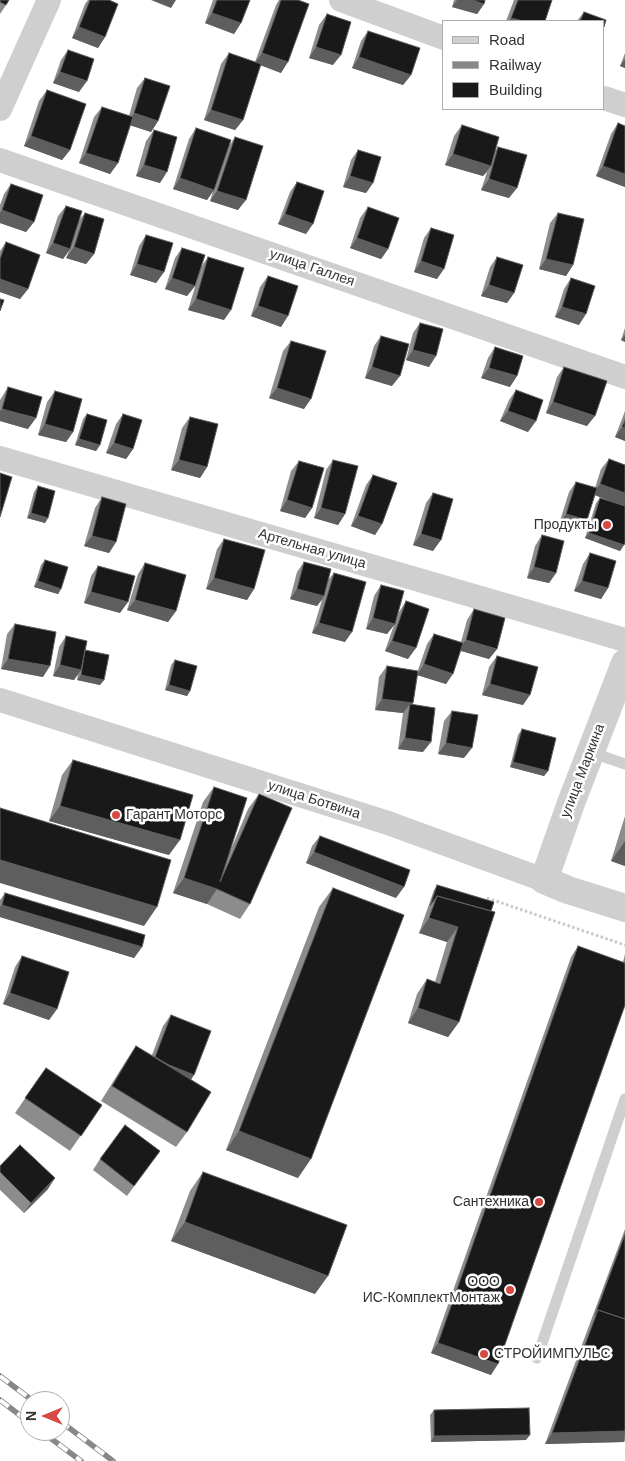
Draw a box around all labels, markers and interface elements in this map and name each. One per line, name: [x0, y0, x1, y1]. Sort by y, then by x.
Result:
legend: [442, 20, 605, 110]
text: Road: [489, 31, 525, 48]
text: Railway: [489, 56, 542, 73]
text: Building: [489, 81, 542, 98]
street label: улица Галлея: [267, 246, 357, 290]
place label: Продукты: [534, 517, 597, 533]
marker: Продукты: [601, 519, 613, 531]
street label: Артельная улица: [256, 526, 368, 572]
street label: улица Маркина: [557, 722, 609, 820]
street label: улица Ботвина: [266, 777, 362, 823]
place label: Гарант Моторс: [126, 807, 222, 823]
marker: Гарант Моторс: [110, 809, 122, 821]
place label: Сантехника: [453, 1194, 529, 1210]
marker: Сантехника: [533, 1196, 545, 1208]
place label: ООО ИС-КомплектМонтаж: [363, 1274, 500, 1306]
marker: ООО ИС-КомплектМонтаж: [504, 1284, 516, 1296]
place label: СТРОЙИМПУЛЬС: [494, 1346, 611, 1362]
marker: СТРОЙИМПУЛЬС: [478, 1348, 490, 1360]
north arrow: [20, 1391, 70, 1441]
text: N: [23, 1411, 39, 1421]

